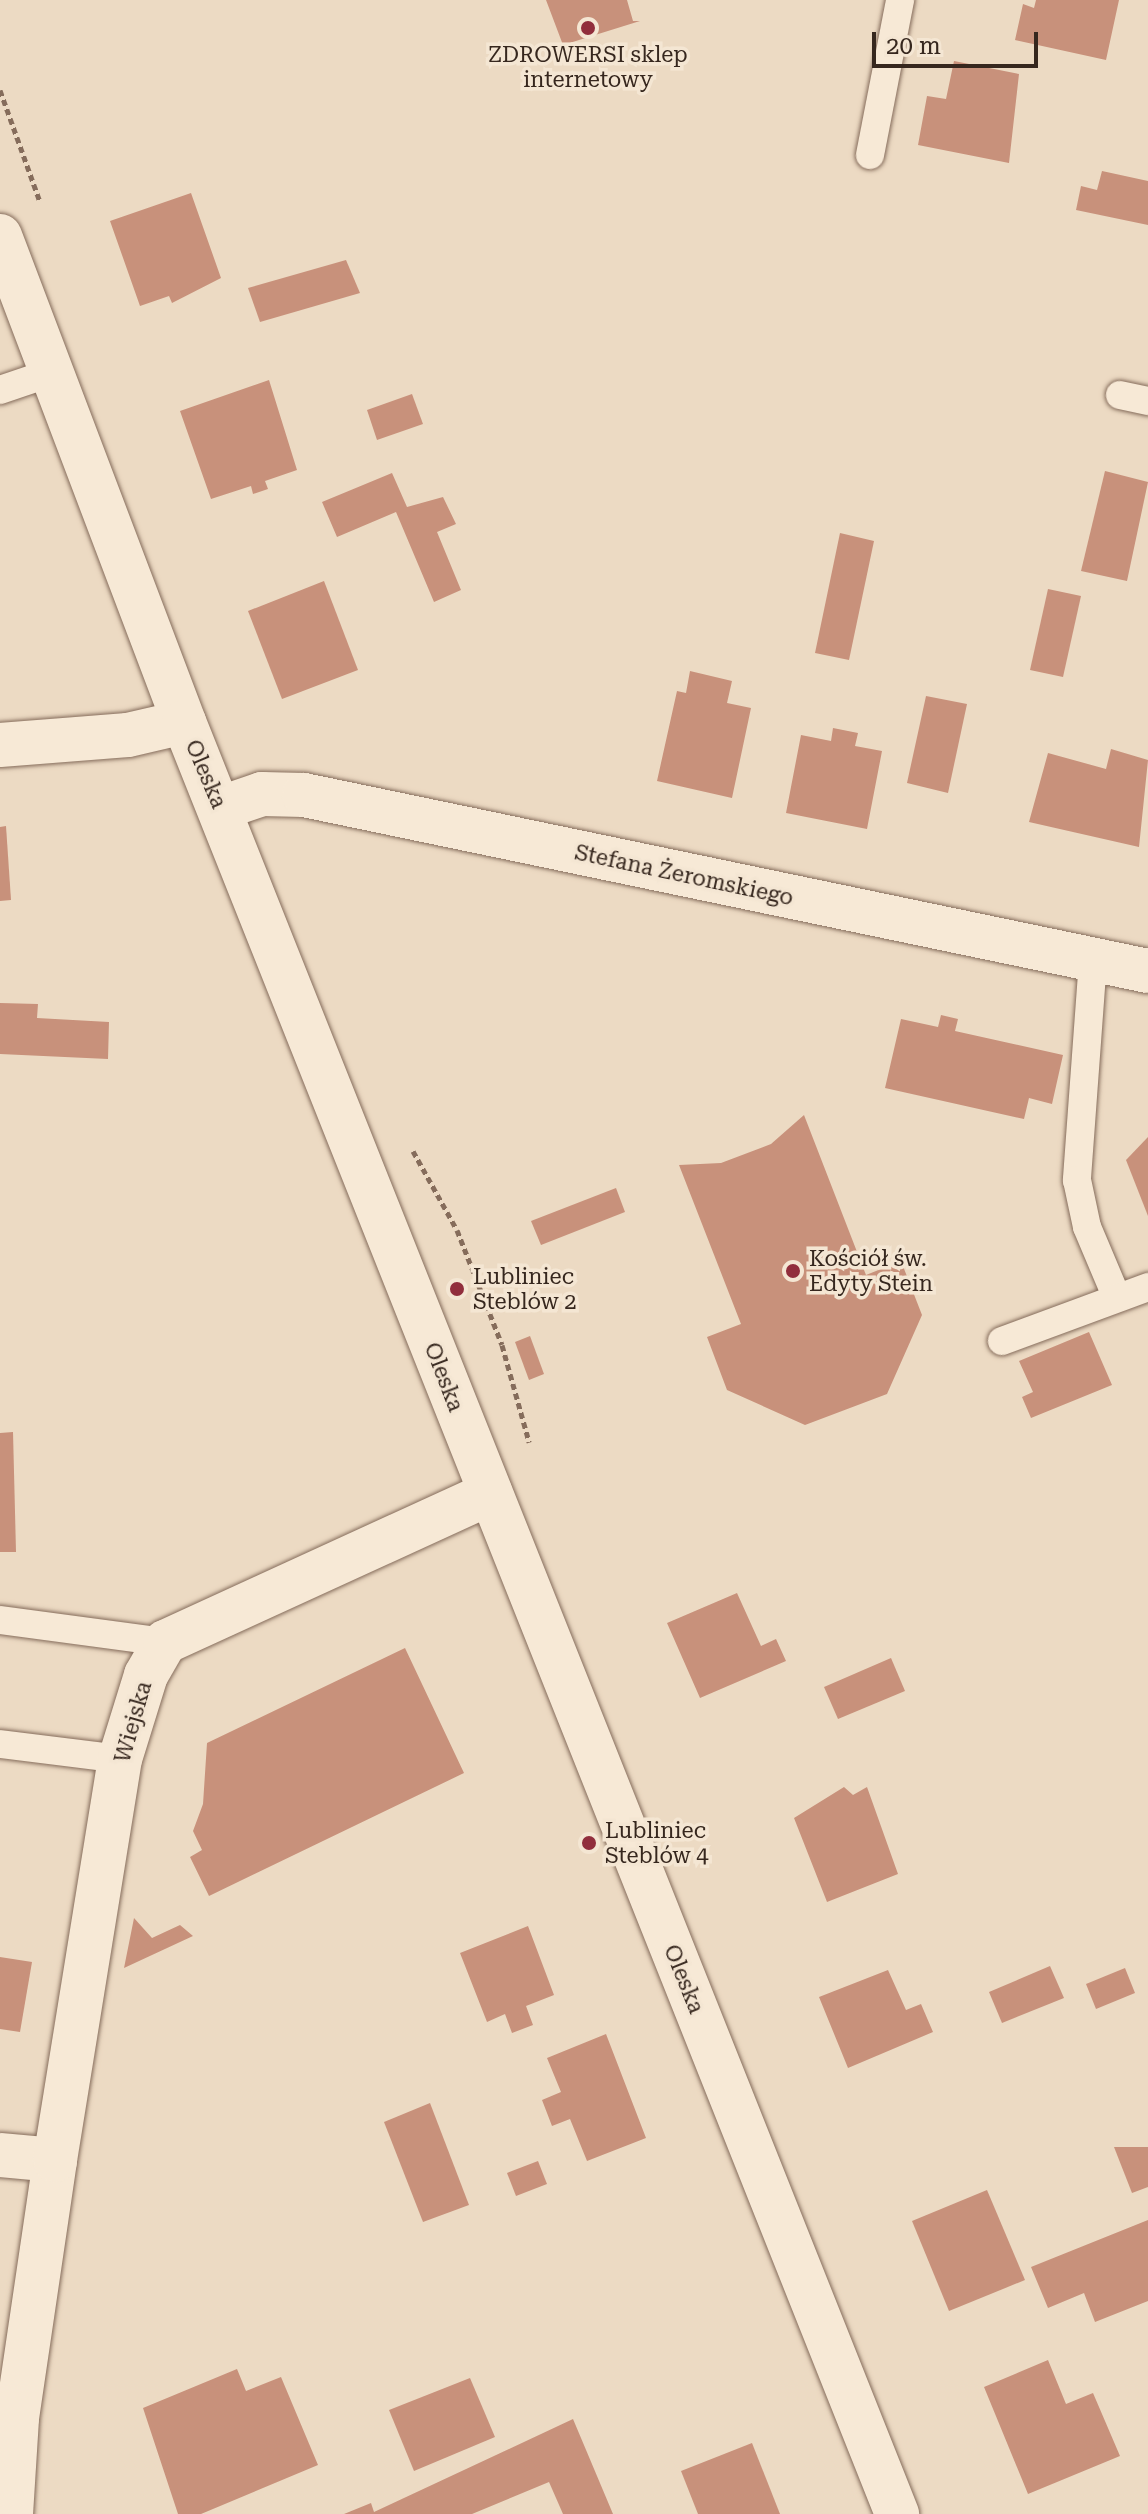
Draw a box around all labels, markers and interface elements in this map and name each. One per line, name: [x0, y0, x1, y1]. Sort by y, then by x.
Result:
scale bar: [876, 16, 1042, 66]
marker: ZDROWERSI sklep internetowy: [579, 19, 597, 37]
text: 20 m: [886, 32, 941, 60]
place label: ZDROWERSI sklep internetowy: [488, 41, 688, 92]
street label: Oleska: [180, 736, 232, 812]
street label: Stefana Żeromskiego: [572, 839, 796, 911]
place label: Kościół św. Edyty Stein: [809, 1245, 933, 1296]
marker: Kościół św. Edyty Stein: [784, 1262, 802, 1280]
place label: Lubliniec Steblów 2: [473, 1263, 577, 1314]
marker: Lubliniec Steblów 2: [448, 1280, 466, 1298]
street label: Oleska: [419, 1339, 469, 1415]
street label: Wiejska: [109, 1678, 157, 1766]
place label: Lubliniec Steblów 4: [605, 1817, 709, 1868]
marker: Lubliniec Steblów 4: [580, 1834, 598, 1852]
street label: Oleska: [658, 1941, 710, 2017]

